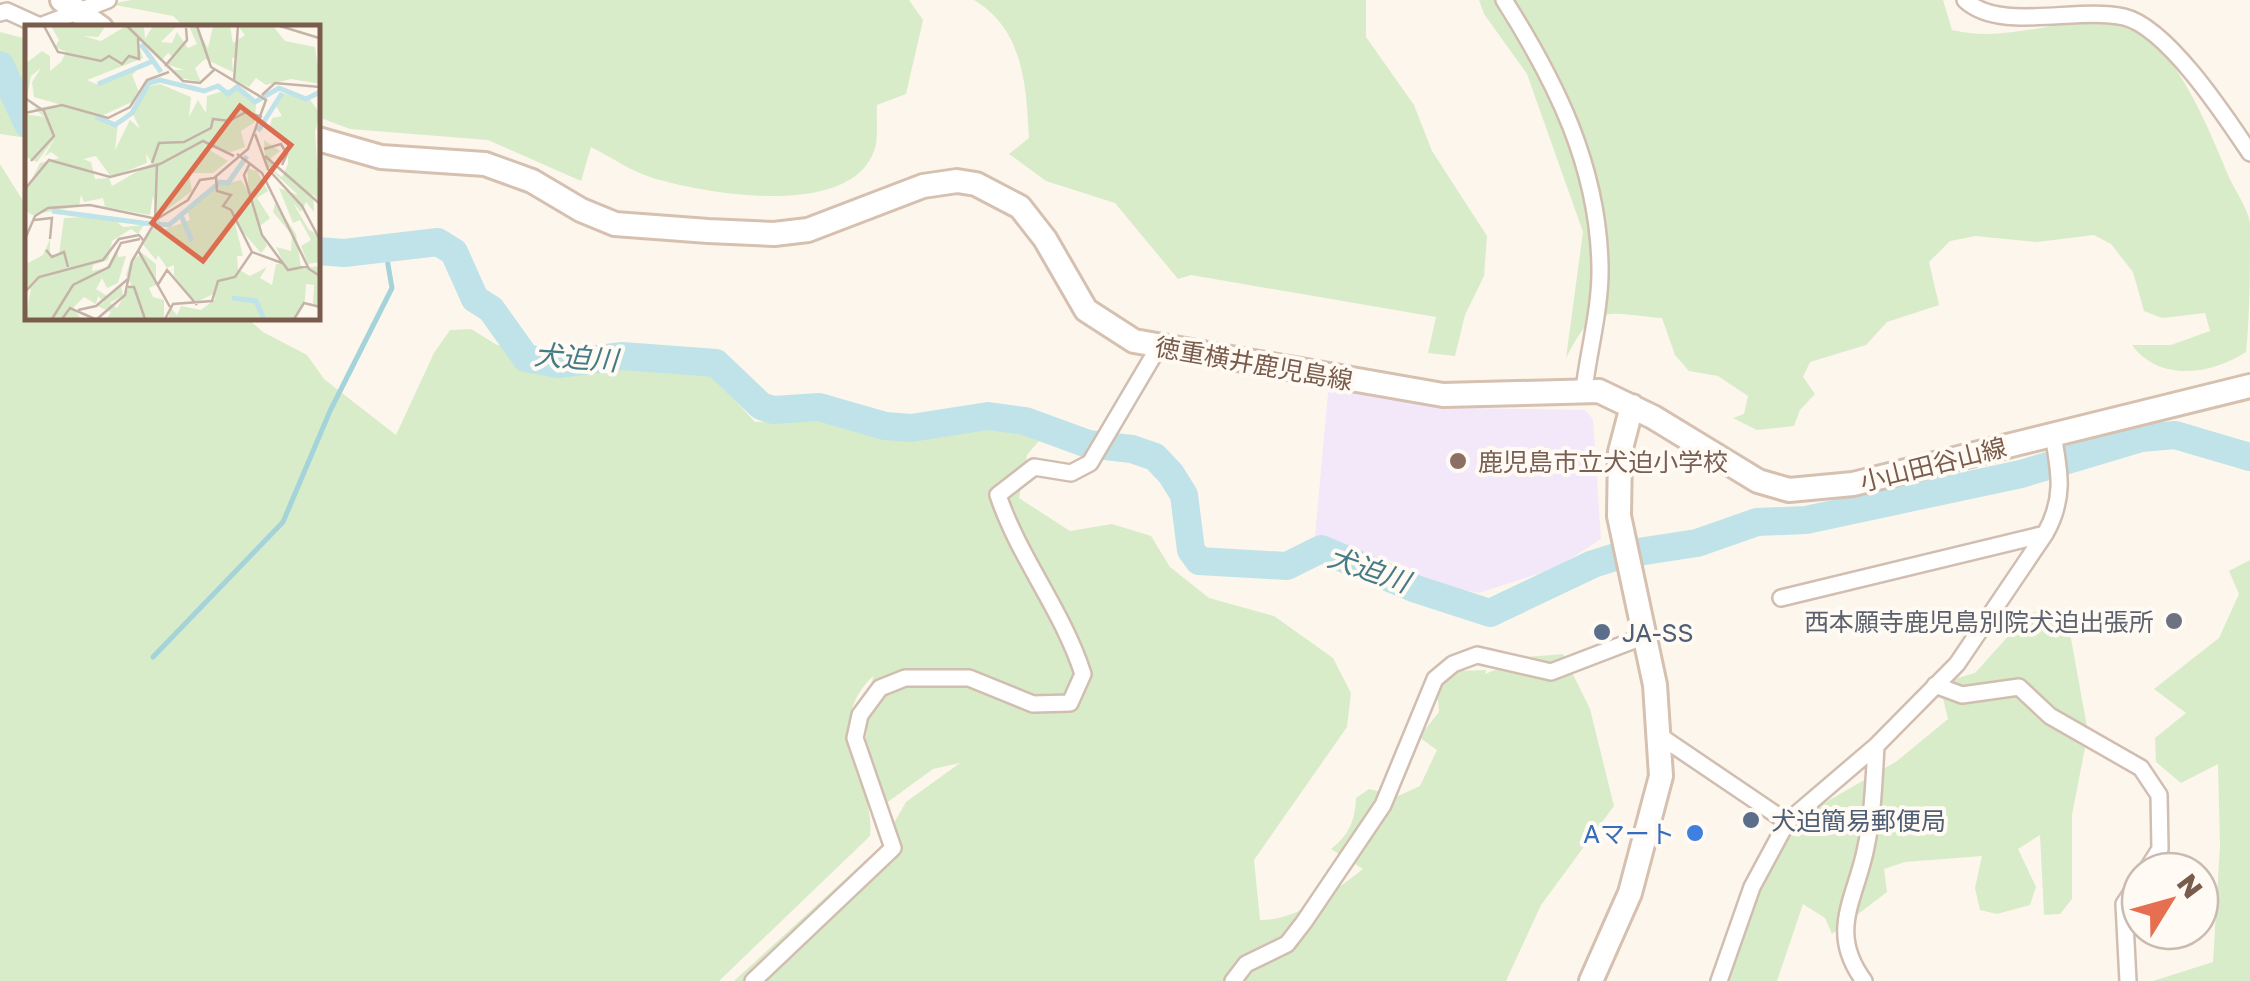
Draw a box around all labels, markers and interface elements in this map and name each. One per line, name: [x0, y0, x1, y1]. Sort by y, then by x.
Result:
inset map: [25, 25, 320, 320]
street label: 徳重横井鹿児島線: [1153, 330, 1355, 396]
water label: 犬迫川: [533, 338, 622, 377]
street label: 小山田谷山線: [1856, 431, 2010, 497]
place label: 鹿児島市立犬迫小学校: [1478, 446, 1728, 477]
marker: 鹿児島市立犬迫小学校: [1447, 450, 1469, 472]
water label: 犬迫川: [1324, 540, 1417, 599]
place label: 西本願寺鹿児島別院犬迫出張所: [1804, 606, 2154, 637]
marker: 西本願寺鹿児島別院犬迫出張所: [2163, 610, 2185, 632]
place label: JA-SS: [1622, 617, 1693, 648]
marker: JA-SS: [1591, 621, 1613, 643]
place label: 犬迫簡易郵便局: [1771, 805, 1946, 836]
marker: 犬迫簡易郵便局: [1740, 809, 1762, 831]
place label: Aマート: [1583, 818, 1675, 849]
marker: Aマート: [1684, 822, 1706, 844]
north arrow: [2120, 851, 2220, 951]
text: N: [2171, 867, 2210, 904]

